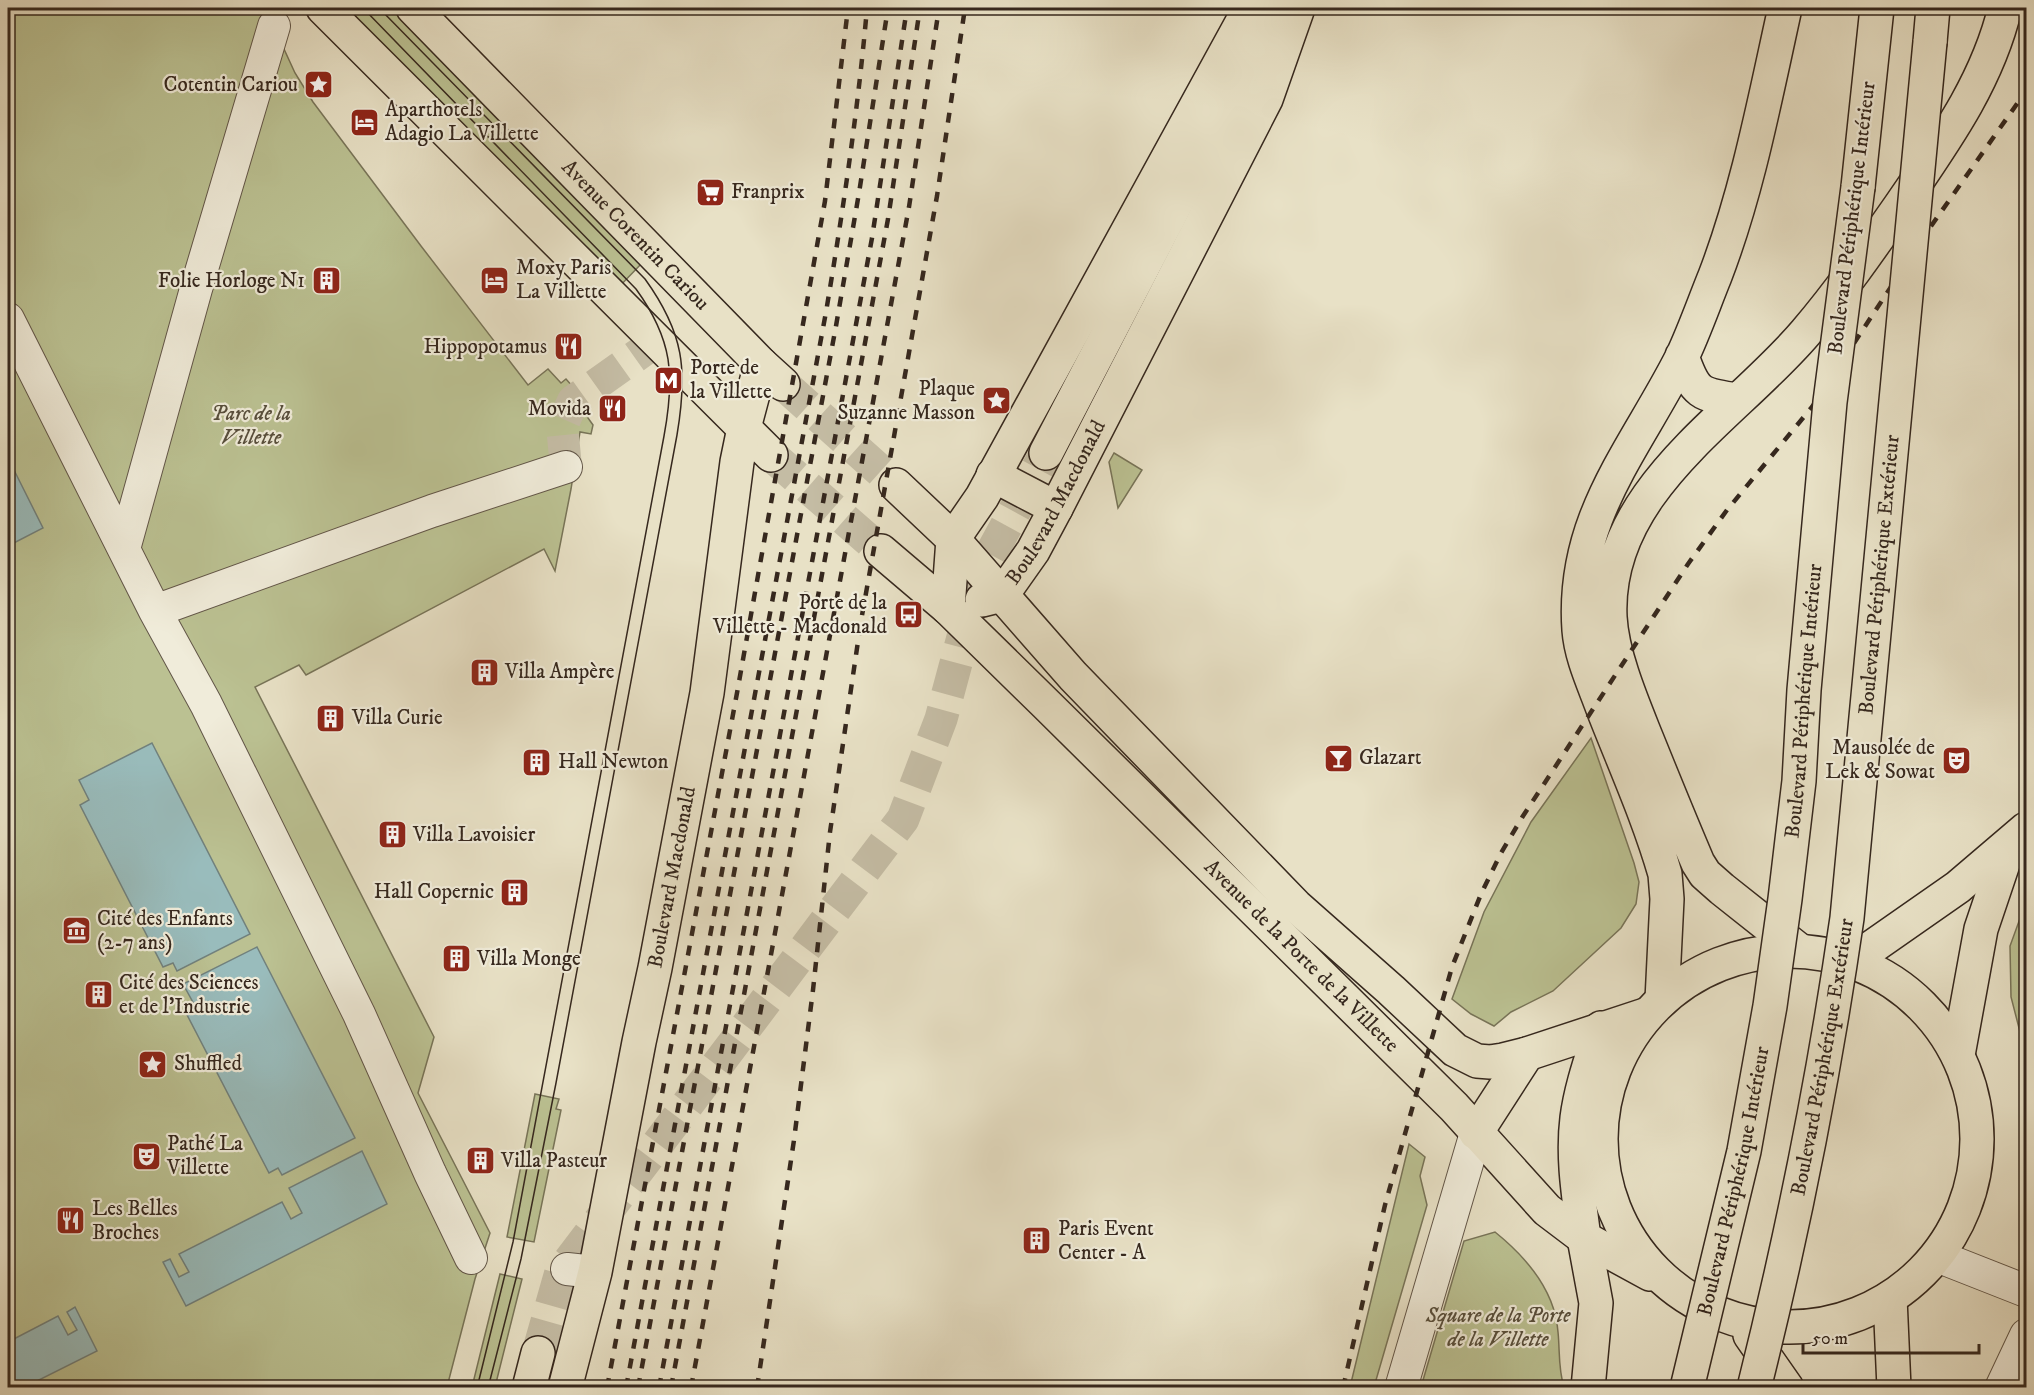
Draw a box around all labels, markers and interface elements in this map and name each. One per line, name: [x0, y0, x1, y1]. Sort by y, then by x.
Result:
place icon: Cotentin Cariou: [303, 69, 335, 101]
place label: Cotentin Cariou: [163, 72, 298, 98]
street label: Boulevard Périphérique Intérieur: [1822, 80, 1882, 356]
place label: Aparthotels Adagio La Villette: [385, 97, 539, 147]
hotel icon: Aparthotels Adagio La Villette: [348, 106, 380, 138]
street label: Avenue Corentin Cariou: [556, 155, 715, 316]
supermarket icon: Franprix: [694, 176, 726, 208]
place label: Franprix: [731, 179, 805, 205]
place label: Moxy Paris La Villette: [516, 255, 611, 305]
hotel icon: Moxy Paris La Villette: [479, 264, 511, 296]
building icon: Folie Horloge N1: [310, 265, 342, 297]
place label: Folie Horloge N1: [158, 268, 305, 294]
restaurant icon: Hippopotamus: [552, 331, 584, 363]
place label: Hippopotamus: [423, 334, 547, 360]
place label: Porte de la Villette: [690, 355, 772, 405]
metro station icon: Porte de la Villette: [653, 364, 685, 396]
place label: Plaque Suzanne Masson: [837, 376, 975, 426]
place icon: Plaque Suzanne Masson: [980, 385, 1012, 417]
restaurant icon: Movida: [596, 393, 628, 425]
place label: Movida: [528, 396, 591, 422]
park label: Parc de la Villette: [211, 401, 291, 451]
street label: Boulevard Macdonald: [1000, 415, 1112, 590]
street label: Boulevard Périphérique Extérieur: [1853, 434, 1906, 716]
street label: Boulevard Périphérique Intérieur: [1779, 563, 1828, 840]
place label: Porte de la Villette - Macdonald: [712, 590, 888, 640]
bus stop icon: Porte de la Villette - Macdonald: [892, 599, 924, 631]
building icon: Villa Ampère: [468, 656, 500, 688]
place label: Villa Ampère: [504, 659, 615, 685]
building icon: Villa Curie: [315, 702, 347, 734]
place label: Villa Curie: [351, 705, 443, 731]
place label: Mausolée de Lek & Sowat: [1825, 735, 1935, 785]
bar icon: Glazart: [1322, 742, 1354, 774]
theatre icon: Mausolée de Lek & Sowat: [1940, 744, 1972, 776]
place label: Glazart: [1359, 745, 1422, 771]
building icon: Hall Newton: [521, 746, 553, 778]
place label: Hall Newton: [558, 749, 669, 775]
street label: Boulevard Macdonald: [642, 784, 702, 970]
building icon: Villa Lavoisier: [376, 819, 408, 851]
place label: Villa Lavoisier: [412, 822, 535, 848]
street label: Avenue de la Porte de la Villette: [1198, 854, 1404, 1058]
building icon: Hall Copernic: [499, 876, 531, 908]
place label: Hall Copernic: [374, 879, 494, 905]
place label: Cité des Enfants (2-7 ans): [97, 906, 233, 956]
museum icon: Cité des Enfants (2-7 ans): [60, 915, 92, 947]
street label: Boulevard Périphérique Extérieur: [1785, 917, 1860, 1198]
building icon: Villa Monge: [440, 943, 472, 975]
place label: Villa Monge: [476, 946, 581, 972]
place label: Cité des Sciences et de l'Industrie: [119, 970, 259, 1020]
building icon: Cité des Sciences et de l'Industrie: [82, 979, 114, 1011]
street label: Boulevard Périphérique Intérieur: [1692, 1044, 1776, 1319]
place icon: Shuffled: [137, 1048, 169, 1080]
place label: Shuffled: [174, 1051, 242, 1077]
place label: Pathé La Villette: [166, 1131, 243, 1181]
theatre icon: Pathé La Villette: [130, 1140, 162, 1172]
building icon: Villa Pasteur: [464, 1145, 496, 1177]
place label: Villa Pasteur: [500, 1148, 607, 1174]
place label: Les Belles Broches: [92, 1196, 178, 1246]
restaurant icon: Les Belles Broches: [55, 1205, 87, 1237]
place label: Paris Event Center - A: [1058, 1216, 1154, 1266]
building icon: Paris Event Center - A: [1021, 1225, 1053, 1257]
park label: Square de la Porte de la Villette: [1425, 1303, 1571, 1353]
scale bar: [1803, 1317, 1978, 1355]
text: 50 m: [1812, 1328, 1848, 1350]

